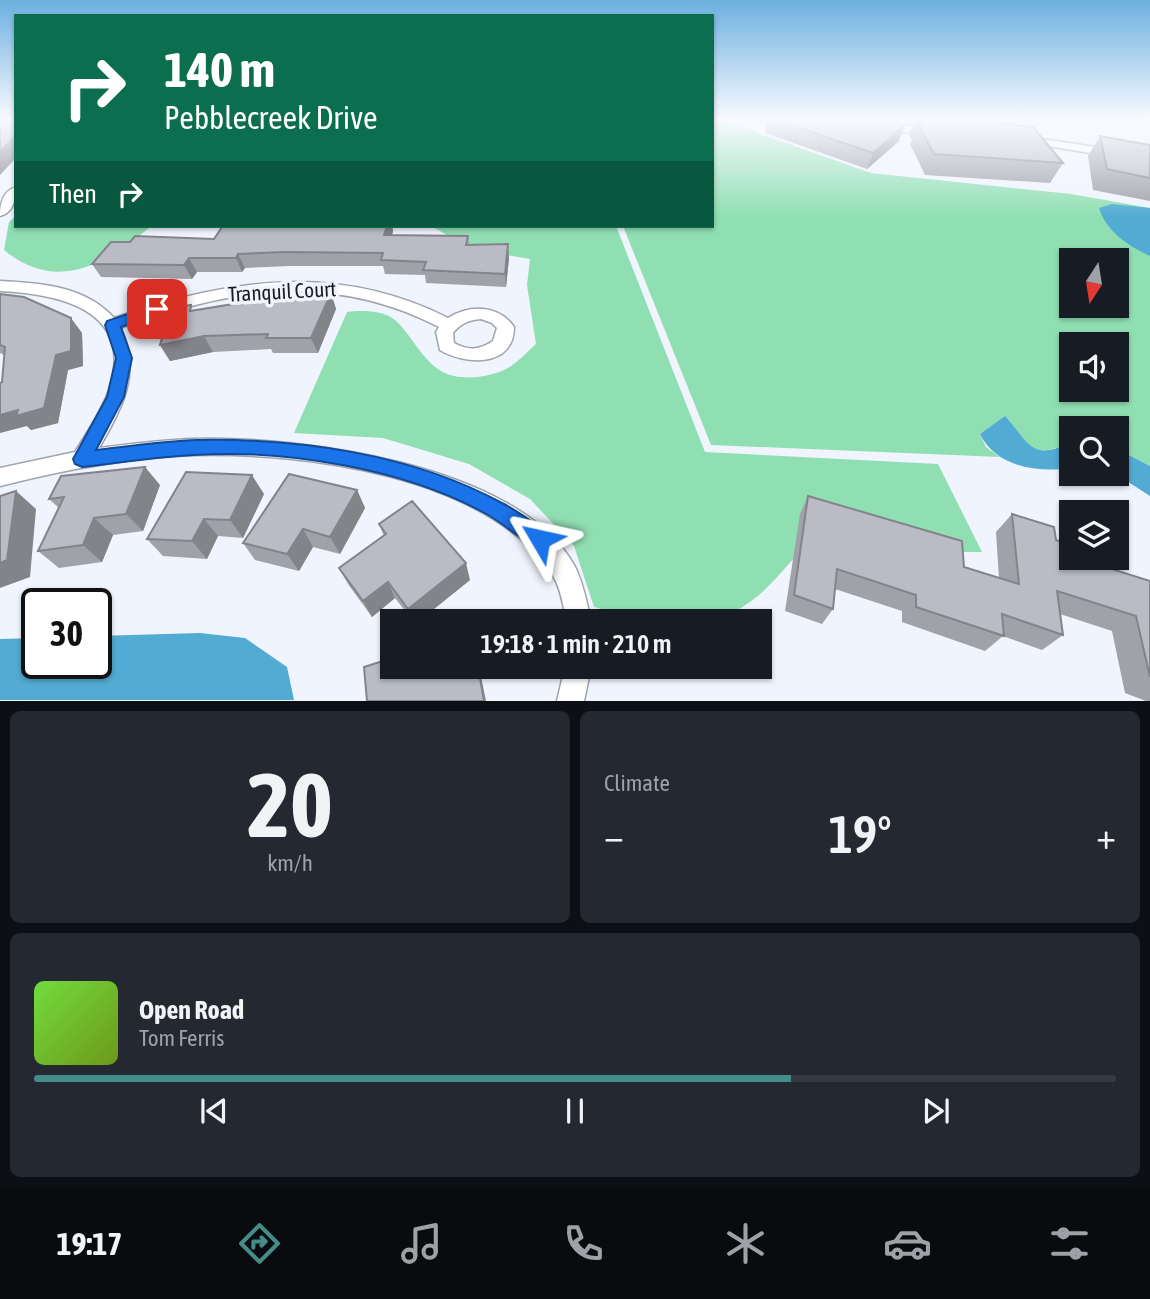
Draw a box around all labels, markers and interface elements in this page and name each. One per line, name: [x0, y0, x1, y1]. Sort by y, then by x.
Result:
text: 140 m: [164, 41, 275, 97]
icon: right: [49, 42, 140, 133]
text: Pebblecreek Drive: [164, 99, 378, 136]
icon: right: [111, 175, 149, 213]
text: Then: [49, 179, 97, 209]
north arrow: [1059, 248, 1129, 318]
map controls: [1059, 248, 1129, 570]
street label: Tranquil Court: [227, 276, 337, 306]
pin: [127, 279, 187, 339]
icon: arrive: [138, 290, 176, 328]
button: sound: [1059, 332, 1129, 402]
button: search: [1059, 416, 1129, 486]
button: layers: [1059, 500, 1129, 570]
position arrow: [503, 502, 577, 576]
speed limit sign: 30: [21, 588, 112, 679]
text: 19:18 · 1 min · 210 m: [481, 629, 671, 659]
text: 20: [247, 752, 333, 856]
text: Climate: [604, 770, 670, 796]
text: 19°: [828, 804, 892, 864]
text: −: [604, 814, 624, 857]
text: +: [1096, 814, 1116, 857]
text: km/h: [267, 850, 313, 876]
text: Open Road: [139, 995, 244, 1025]
text: Tom Ferris: [139, 1025, 224, 1051]
icon: previous: [195, 1092, 233, 1130]
icon: pause: [556, 1092, 594, 1130]
icon: next: [917, 1092, 955, 1130]
icon: directions: [235, 1219, 284, 1268]
icon: music: [397, 1219, 446, 1268]
icon: phone: [559, 1219, 608, 1268]
icon: climate: [721, 1219, 770, 1268]
icon: car: [883, 1219, 932, 1268]
icon: filters: [1045, 1219, 1094, 1268]
text: 19:17: [56, 1225, 122, 1262]

